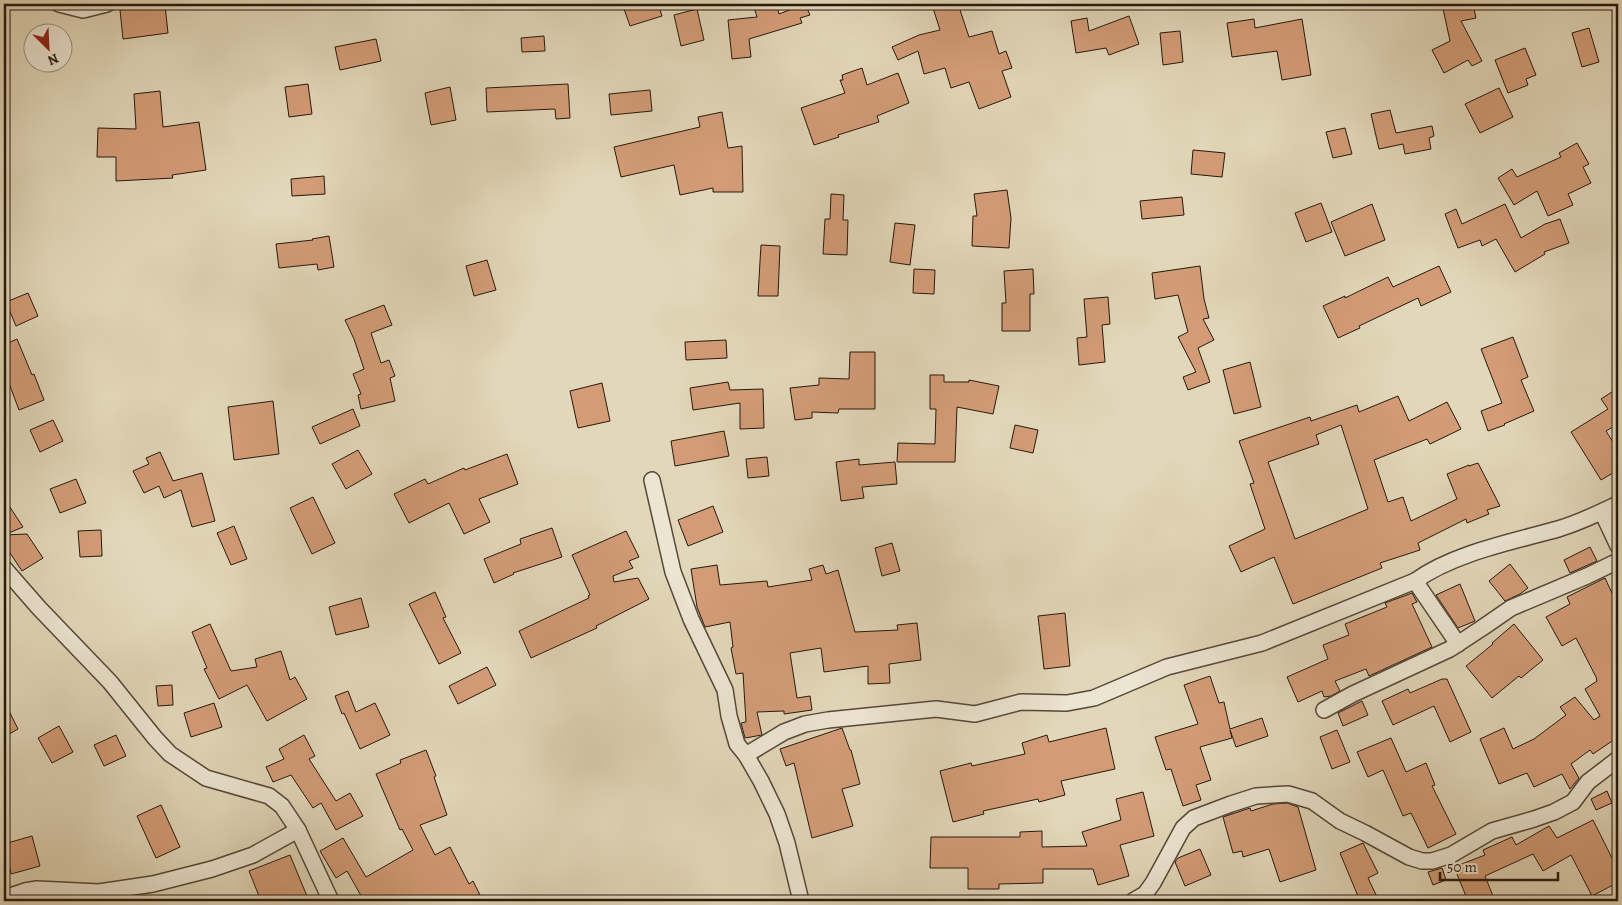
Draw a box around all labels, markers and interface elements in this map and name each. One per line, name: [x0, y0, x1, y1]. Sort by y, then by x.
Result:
north arrow: [22, 22, 72, 72]
text: N: [45, 49, 62, 70]
scale bar: [1440, 850, 1557, 882]
text: 50 m: [1447, 857, 1477, 877]

